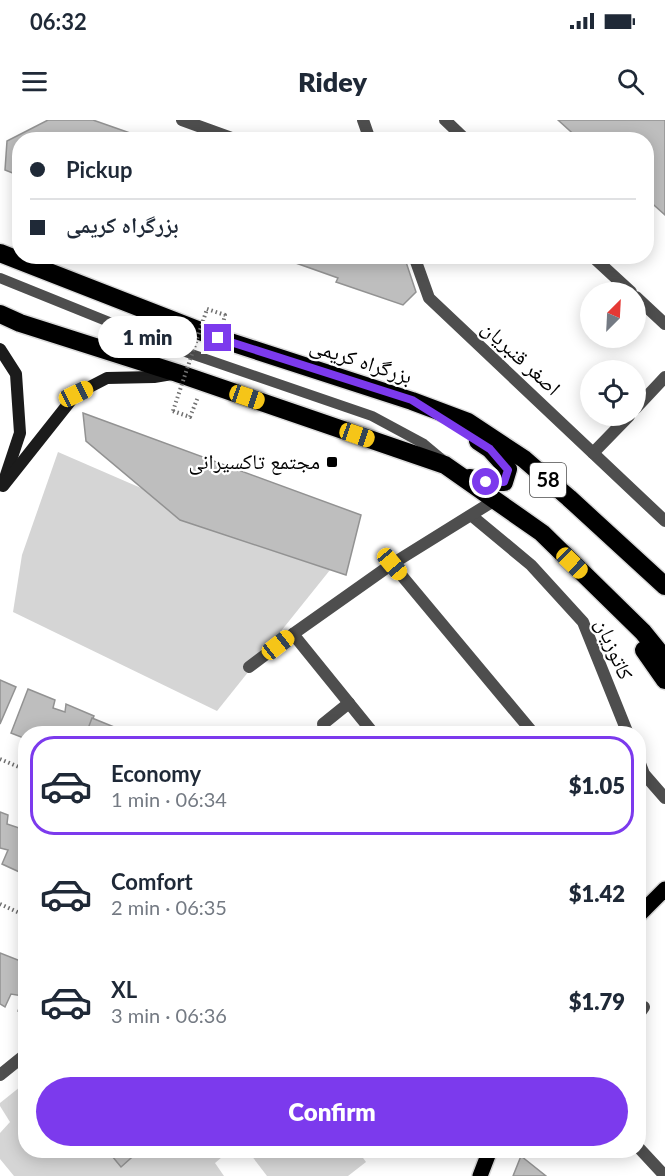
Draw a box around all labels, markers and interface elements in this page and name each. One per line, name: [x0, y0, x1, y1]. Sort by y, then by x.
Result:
text: 06:32: [30, 8, 87, 35]
icon: menu: [18, 65, 51, 98]
text: Ridey: [298, 65, 367, 98]
icon: search: [614, 65, 647, 98]
text: Pickup: [66, 156, 132, 183]
text: بزرگراه کریمی: [66, 211, 179, 238]
north arrow: [580, 282, 646, 348]
map controls: [580, 282, 646, 426]
street label: اصغر قنبریان: [477, 314, 567, 400]
callout: 1 min: [98, 317, 197, 359]
route end: [204, 324, 231, 351]
text: 1 min: [123, 325, 172, 349]
street label: بزرگراه کریمی: [307, 331, 416, 390]
button: locate: [580, 360, 646, 426]
car: [56, 378, 96, 410]
car: [227, 383, 267, 411]
car: [337, 421, 377, 449]
place label: مجتمع تاکسیرانی: [188, 448, 320, 475]
marker: مجتمع تاکسیرانی: [325, 455, 339, 469]
road number: 58: [530, 463, 566, 497]
route start: [472, 468, 499, 495]
car: [374, 544, 410, 584]
car: [553, 544, 591, 582]
street label: کاتوزیان: [590, 614, 639, 683]
car: [258, 627, 298, 663]
icon: car: [39, 759, 93, 813]
text: Economy: [111, 760, 201, 787]
text: $1.05: [569, 772, 625, 799]
text: 1 min · 06:34: [111, 787, 227, 811]
icon: car: [39, 867, 93, 921]
text: Comfort: [111, 868, 193, 895]
text: $1.42: [569, 880, 625, 907]
text: 2 min · 06:35: [111, 895, 227, 919]
icon: car: [39, 975, 93, 1029]
text: XL: [111, 976, 137, 1003]
text: $1.79: [569, 988, 625, 1015]
text: 3 min · 06:36: [111, 1003, 227, 1027]
button: Confirm: [36, 1077, 628, 1146]

